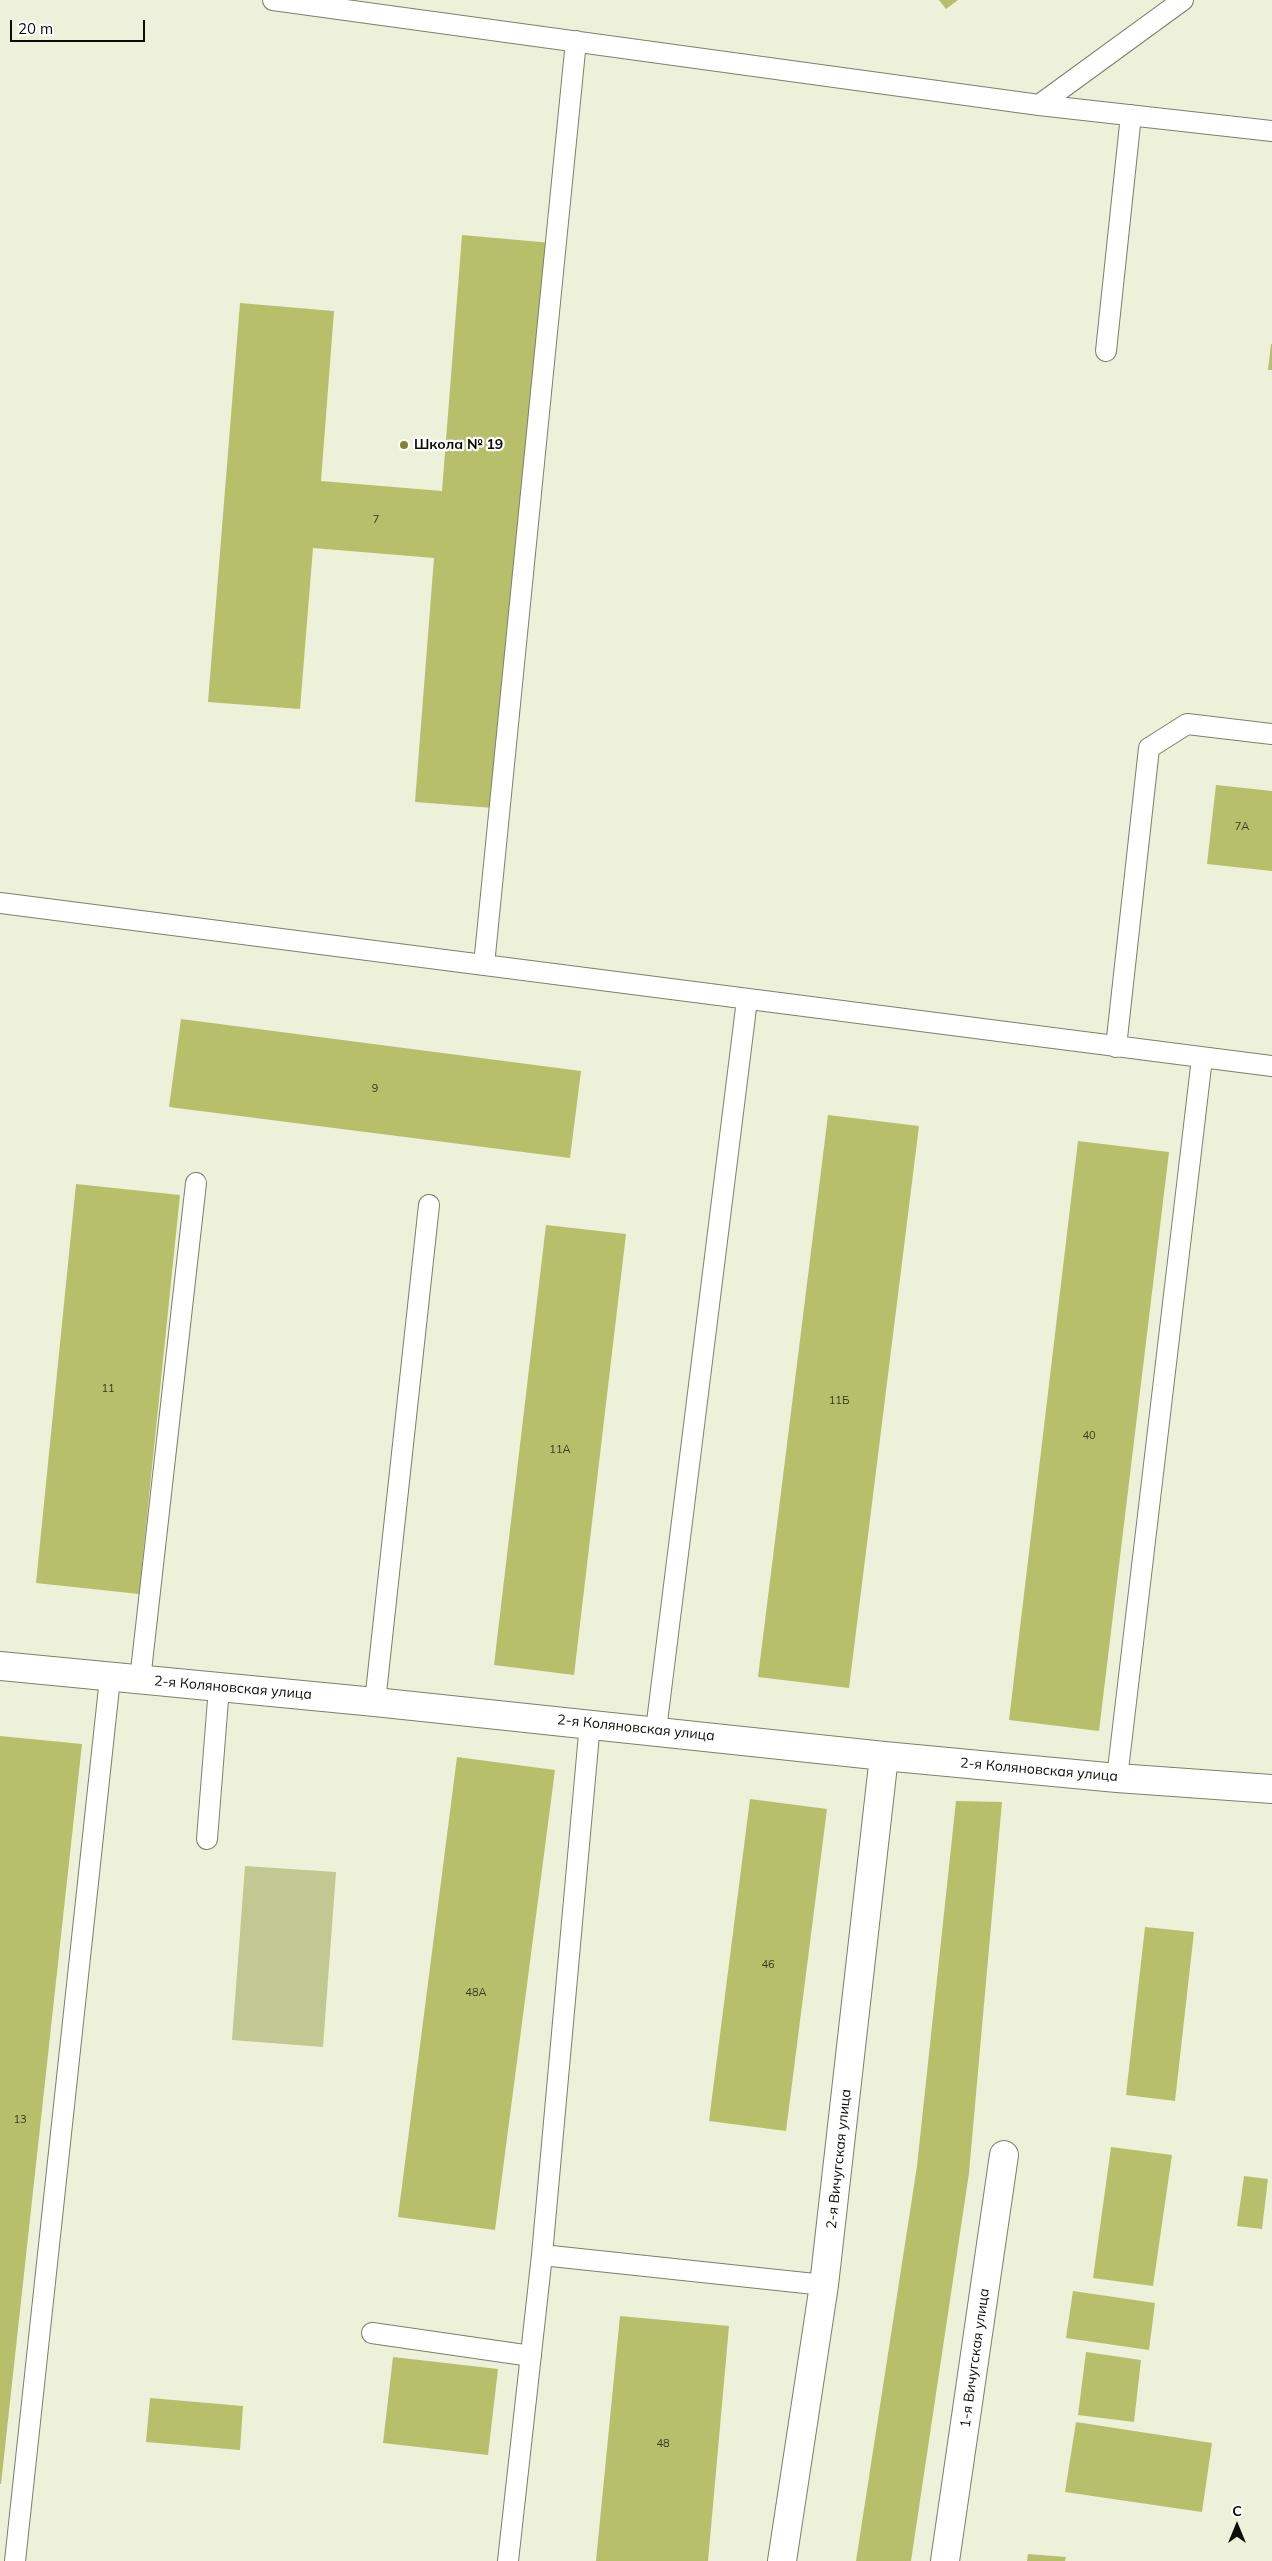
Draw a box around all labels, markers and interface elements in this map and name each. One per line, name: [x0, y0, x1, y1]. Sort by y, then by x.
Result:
scale bar: [12, 10, 148, 42]
text: 20 m: [18, 19, 53, 38]
place label: Школа № 19: [414, 437, 503, 453]
marker: Школа № 19: [398, 439, 410, 451]
house number: 7: [373, 513, 379, 527]
house number: 7А: [1235, 820, 1249, 834]
house number: 9: [372, 1082, 378, 1096]
house number: 11: [101, 1382, 115, 1396]
house number: 11Б: [829, 1394, 849, 1408]
house number: 40: [1082, 1429, 1096, 1443]
house number: 11А: [549, 1443, 571, 1457]
street label: 2-я Коляновская улица: [153, 1673, 313, 1703]
street label: 2-я Коляновская улица: [556, 1711, 716, 1745]
street label: 2-я Коляновская улица: [959, 1755, 1119, 1785]
house number: 46: [761, 1958, 775, 1972]
house number: 48А: [465, 1986, 487, 2000]
street label: 2-я Вичугская улица: [823, 2088, 855, 2230]
house number: 13: [13, 2113, 27, 2127]
street label: 1-я Вичугская улица: [957, 2287, 993, 2429]
house number: 48: [656, 2437, 670, 2451]
north arrow: [1212, 2501, 1262, 2551]
text: С: [1232, 2502, 1242, 2520]

